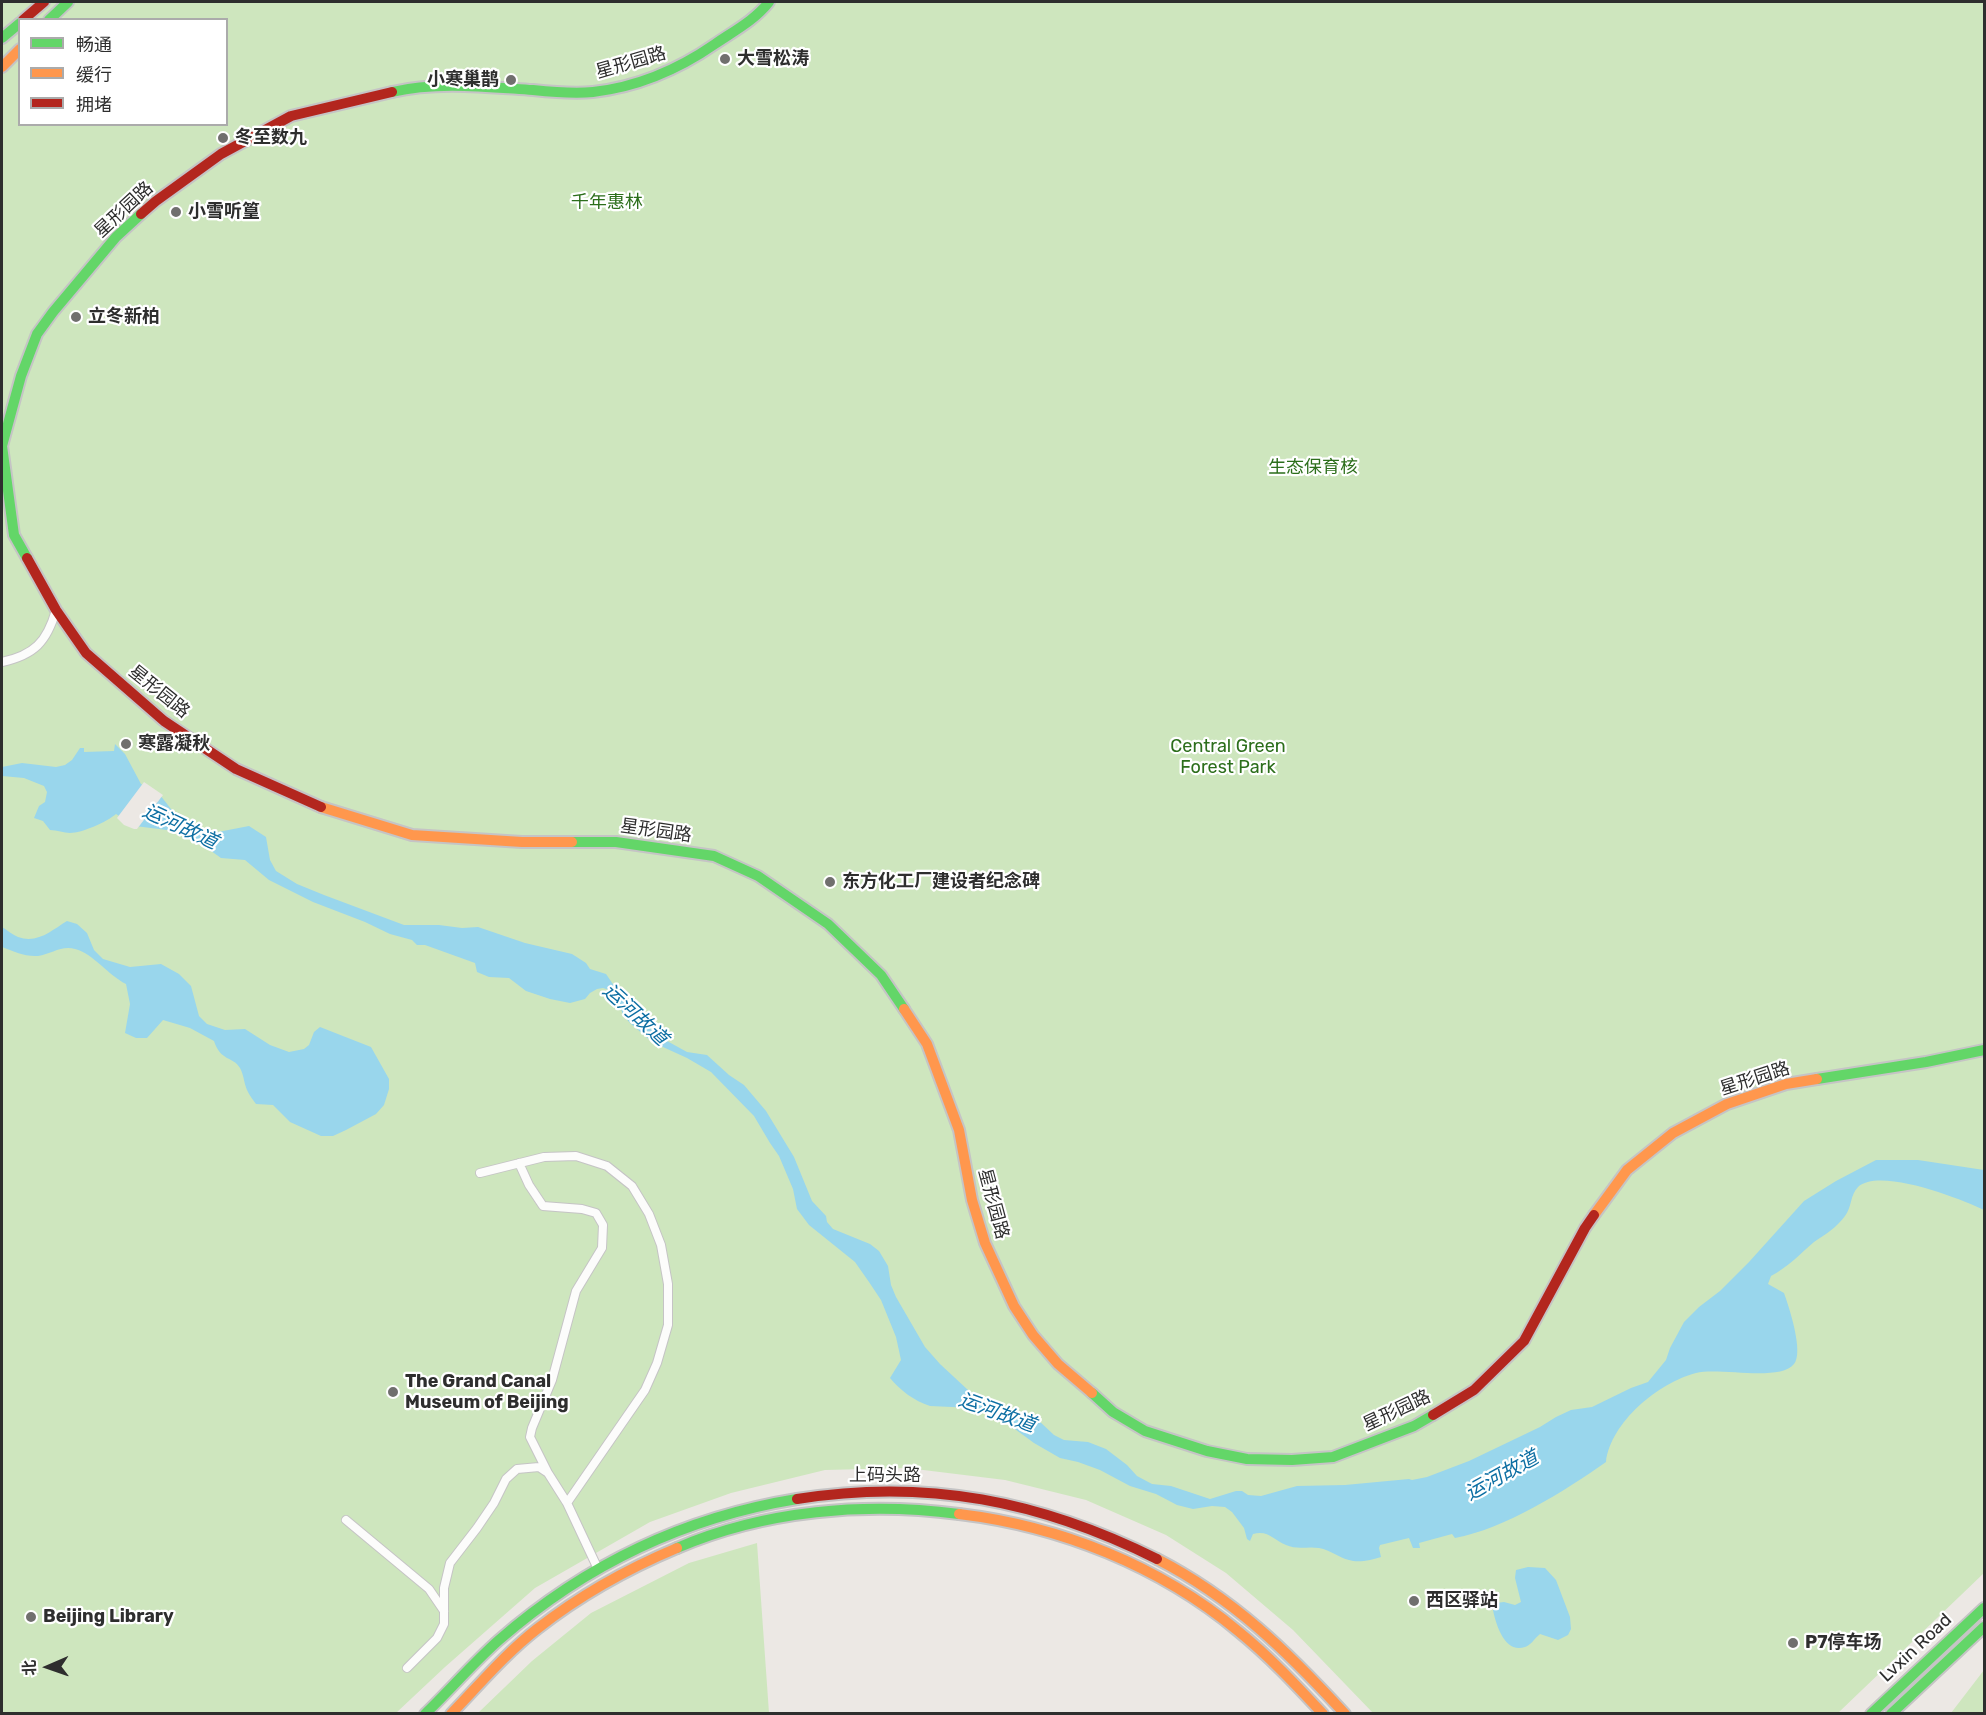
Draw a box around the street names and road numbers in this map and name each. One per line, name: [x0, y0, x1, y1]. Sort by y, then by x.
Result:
street label: 星形园路: [593, 43, 669, 83]
street label: 星形园路: [90, 178, 158, 242]
street label: 星形园路: [124, 661, 194, 723]
street label: 星形园路: [619, 815, 693, 847]
street label: 星形园路: [1717, 1058, 1793, 1100]
street label: 星形园路: [973, 1166, 1013, 1242]
street label: 星形园路: [1360, 1386, 1434, 1436]
street label: 上码头路: [849, 1465, 921, 1487]
street label: Lvxin Road: [1876, 1609, 1956, 1687]

